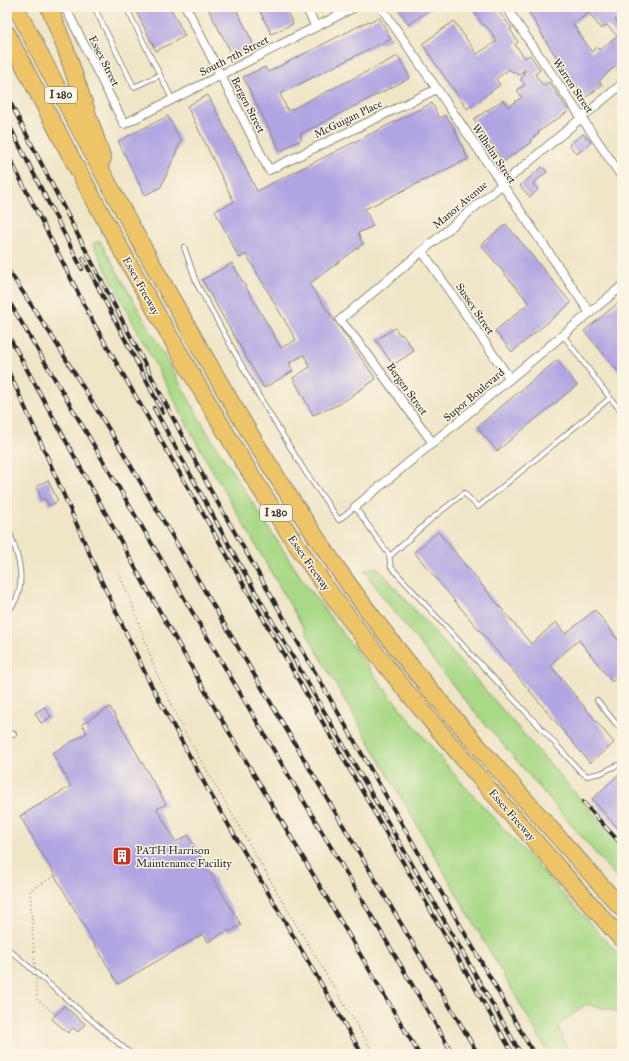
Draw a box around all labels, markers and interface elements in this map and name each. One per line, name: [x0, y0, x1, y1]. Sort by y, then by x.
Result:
street label: South 7th Street: [197, 33, 271, 79]
street label: Essex Street: [86, 34, 122, 89]
street label: Warren Street: [550, 56, 596, 116]
street label: Bergen Street: [228, 75, 268, 135]
road number: I 280: [45, 87, 77, 103]
street label: McGuigan Place: [312, 97, 385, 141]
street label: Wilhelm Street: [469, 122, 519, 186]
street label: Manor Avenue: [430, 178, 490, 232]
street label: Essex Freeway: [120, 255, 163, 318]
street label: Sussex Street: [453, 281, 497, 337]
street label: Bergen Street: [384, 360, 430, 418]
street label: Supor Boulevard: [441, 365, 507, 424]
road number: I 280: [260, 505, 292, 521]
street label: Essex Freeway: [285, 533, 333, 594]
street label: Essex Freeway: [486, 786, 539, 844]
place label: PATH Harrison Maintenance Facility: [136, 844, 233, 870]
building icon: PATH Harrison Maintenance Facility: [111, 845, 133, 867]

